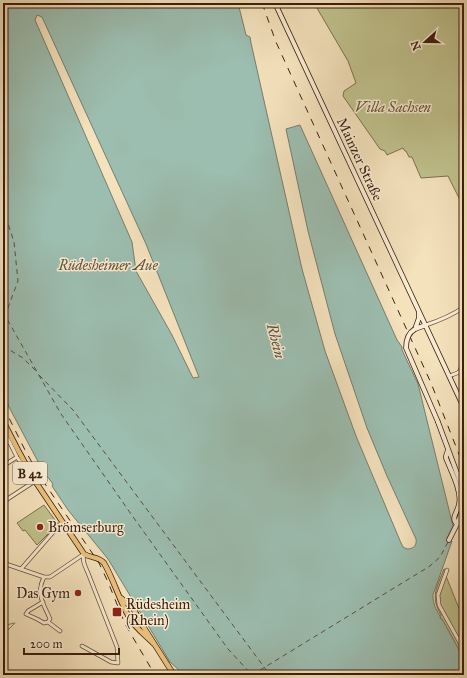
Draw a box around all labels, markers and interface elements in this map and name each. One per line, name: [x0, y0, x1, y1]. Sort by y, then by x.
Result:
north arrow: [405, 22, 445, 62]
text: N: [408, 38, 424, 52]
park label: Villa Sachsen: [355, 99, 432, 116]
street label: Mainzer Straße: [333, 115, 386, 204]
park label: Rüdesheimer Aue: [57, 257, 158, 274]
water label: Rhein: [263, 321, 289, 361]
road number: B 42: [13, 462, 47, 484]
place label: Brömserburg: [48, 519, 124, 536]
marker: Brömserburg: [35, 522, 45, 532]
place label: Das Gym: [16, 585, 70, 602]
marker: Das Gym: [73, 588, 83, 598]
place label: Rüdesheim (Rhein): [126, 596, 191, 630]
marker: Rüdesheim (Rhein): [111, 606, 123, 618]
scale bar: [24, 630, 119, 656]
text: 200 m: [30, 637, 63, 651]

